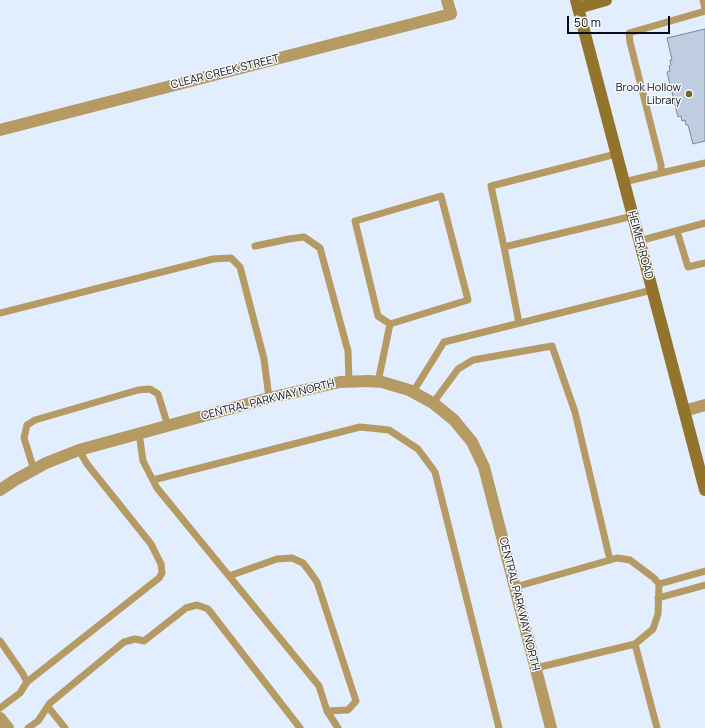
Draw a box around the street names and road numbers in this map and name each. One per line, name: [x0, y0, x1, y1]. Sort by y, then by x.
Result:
street label: CLEAR CREEK STREET: [169, 52, 281, 92]
street label: HEIMER ROAD: [625, 209, 655, 281]
street label: CENTRAL PARKWAY NORTH: [200, 377, 336, 423]
street label: CENTRAL PARKWAY NORTH: [496, 536, 542, 672]

